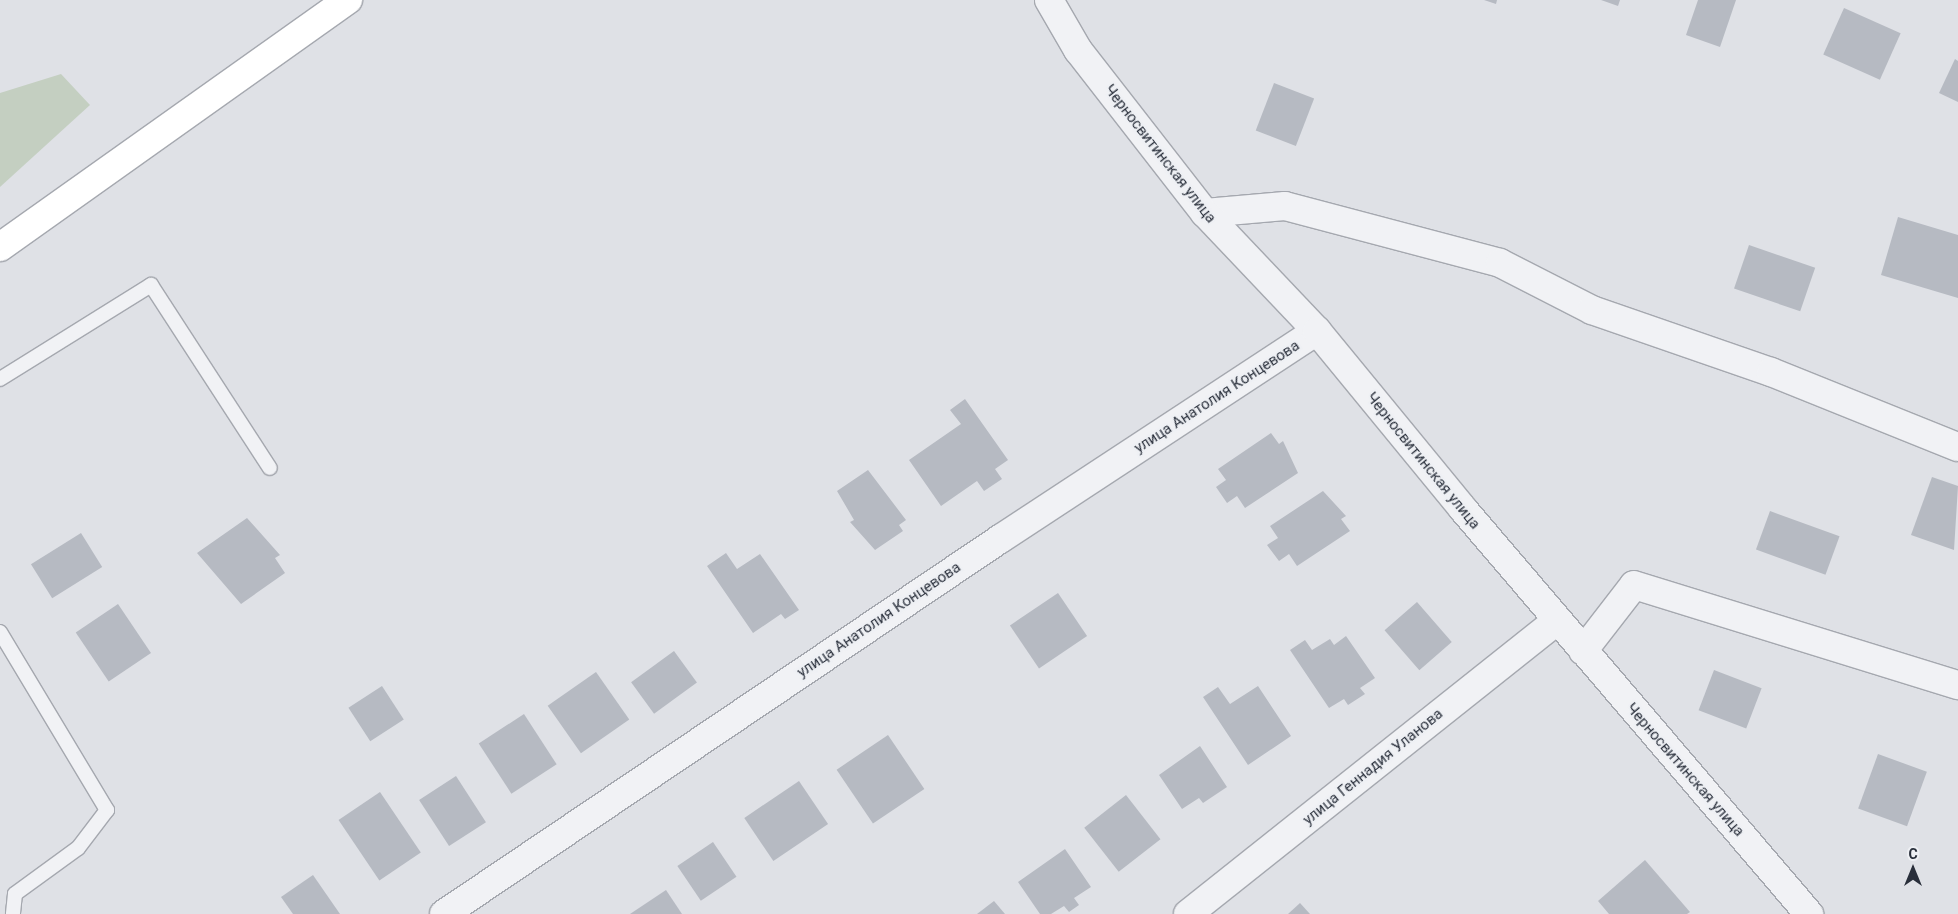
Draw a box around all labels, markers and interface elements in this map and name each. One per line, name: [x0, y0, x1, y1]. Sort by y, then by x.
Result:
street label: Черносвитинская улица: [1100, 81, 1220, 227]
street label: улица Анатолия Концевова: [1131, 337, 1303, 457]
street label: Черносвитинская улица: [1362, 389, 1484, 533]
street label: улица Анатолия Концевова: [794, 558, 964, 682]
street label: Черносвитинская улица: [1622, 700, 1748, 840]
street label: улица Геннадия Уланова: [1299, 705, 1447, 829]
north arrow: [1888, 844, 1938, 894]
text: С: [1908, 846, 1918, 862]

